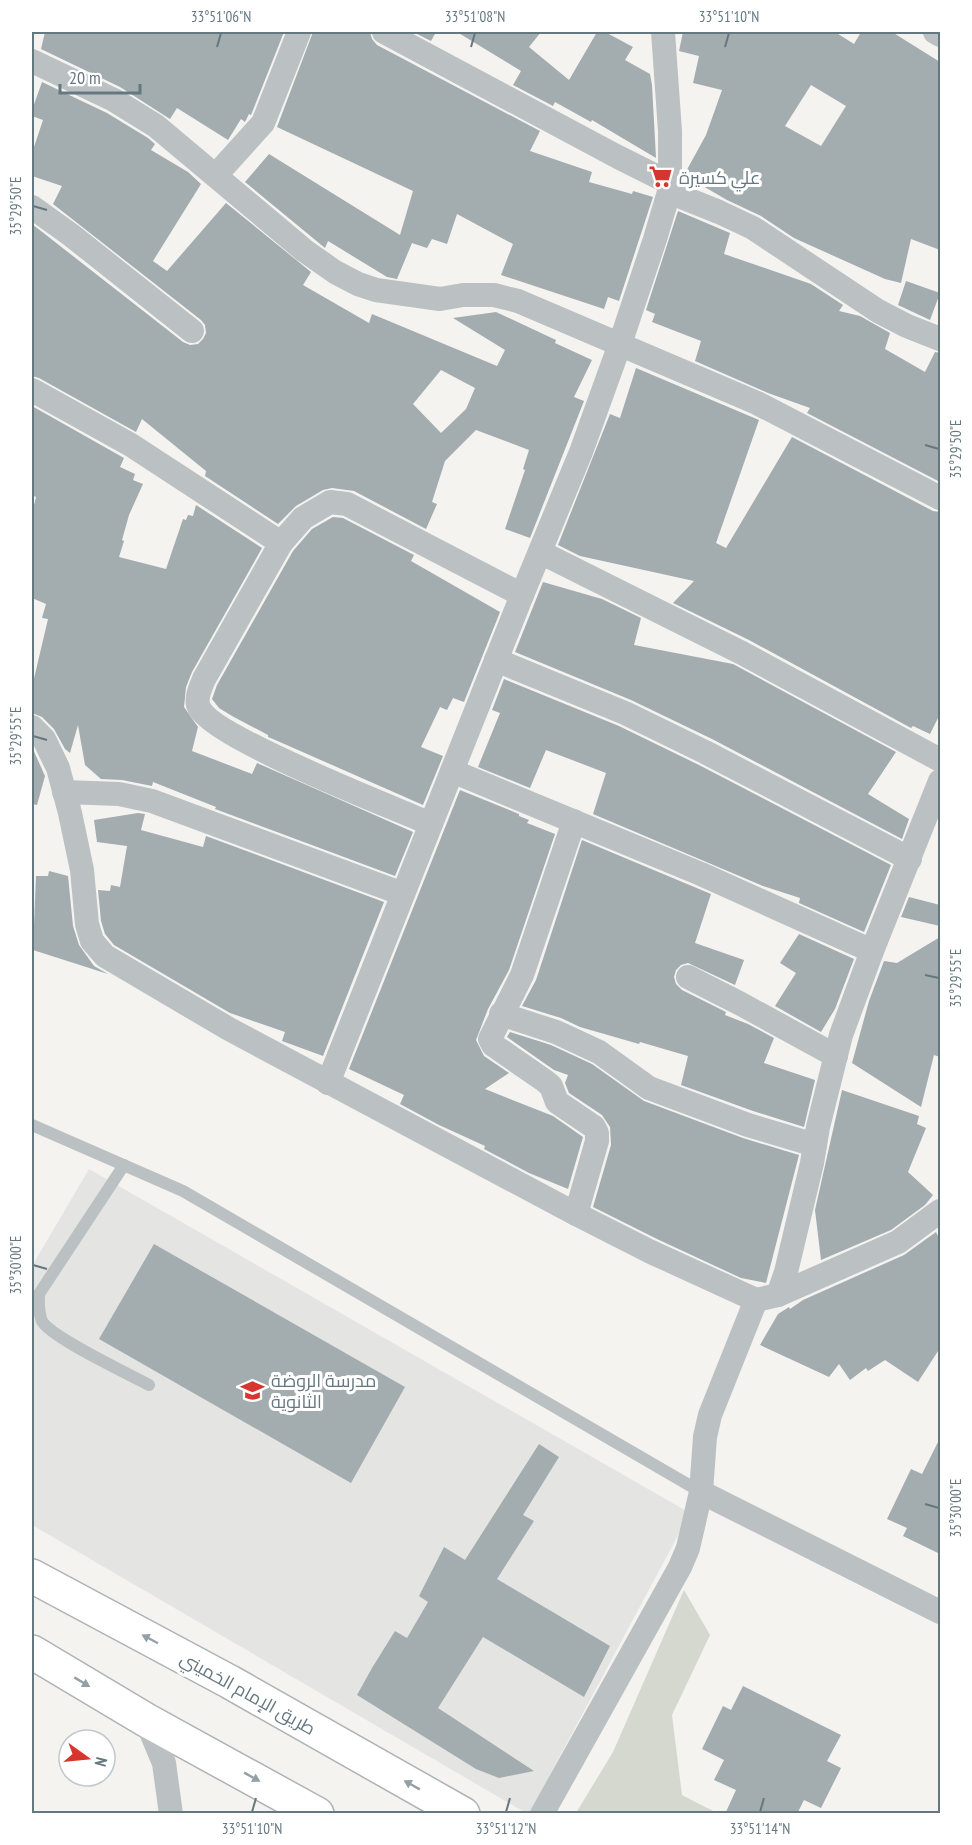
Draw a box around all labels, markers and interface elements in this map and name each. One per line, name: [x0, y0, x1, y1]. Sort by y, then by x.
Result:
text: 33°51'06"N: [191, 7, 251, 26]
text: 33°51'08"N: [445, 7, 505, 26]
text: 33°51'10"N: [699, 7, 759, 26]
scale bar: [60, 57, 140, 95]
text: 20 m: [69, 66, 101, 89]
supermarket icon: علي كسيرة: [648, 164, 674, 190]
place label: علي كسيرة: [679, 166, 760, 192]
text: 35°29'50"E: [6, 176, 25, 236]
text: 35°29'50"E: [946, 419, 965, 479]
text: 35°29'55"E: [6, 706, 25, 766]
text: 35°29'55"E: [946, 948, 965, 1008]
text: 35°30'00"E: [6, 1235, 25, 1295]
place label: مدرسة الروضة الثانوية: [271, 1369, 376, 1413]
school or university icon: مدرسة الروضة الثانوية: [240, 1377, 266, 1403]
text: 35°30'00"E: [946, 1478, 965, 1538]
one-way arrow: [142, 1634, 159, 1644]
street label: طريق الإمام الخميني: [175, 1646, 320, 1742]
one-way arrow: [74, 1677, 90, 1688]
north arrow: [57, 1728, 117, 1788]
text: N: [91, 1755, 112, 1769]
one-way arrow: [244, 1772, 261, 1782]
one-way arrow: [404, 1780, 421, 1790]
text: 33°51'10"N: [222, 1819, 282, 1838]
text: 33°51'12"N: [476, 1819, 536, 1838]
text: 33°51'14"N: [730, 1819, 790, 1838]

